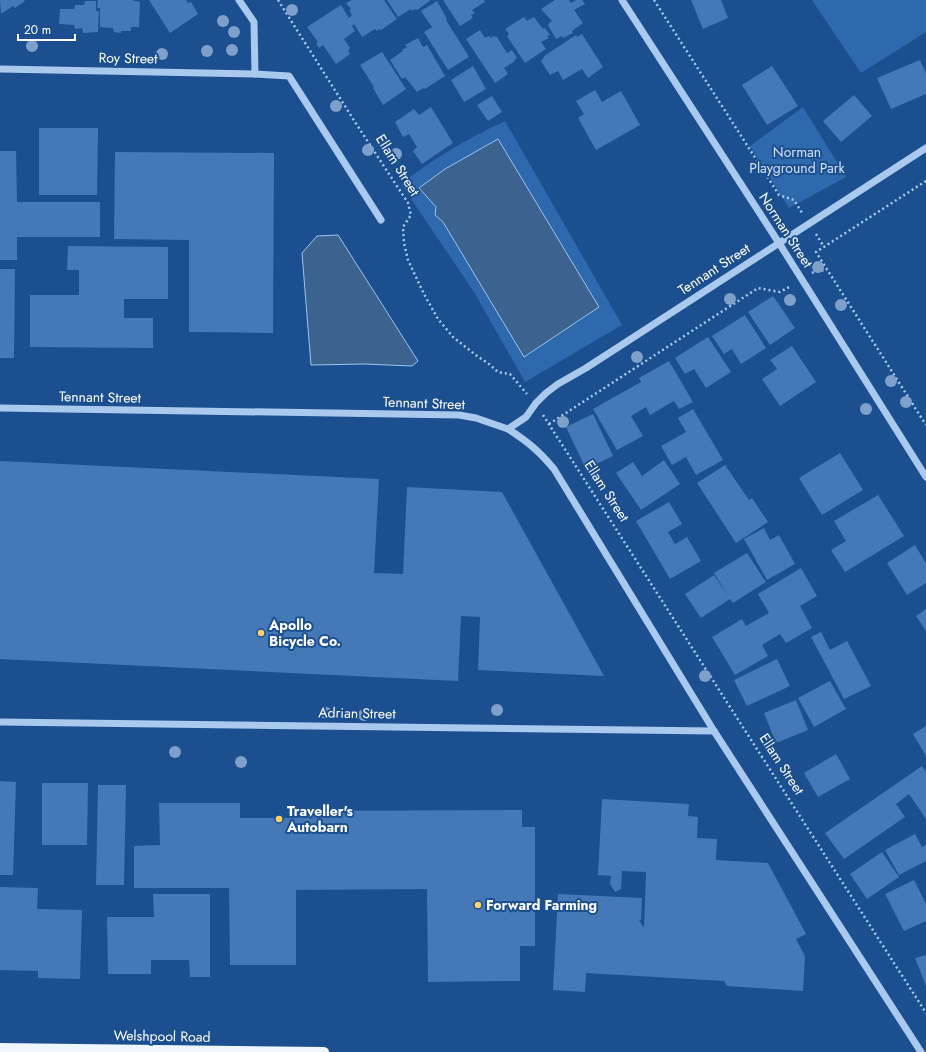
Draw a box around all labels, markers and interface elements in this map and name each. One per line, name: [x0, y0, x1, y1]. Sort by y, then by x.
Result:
scale bar: [18, 16, 75, 42]
text: 20 m: [24, 21, 51, 39]
street label: Roy Street: [98, 47, 158, 69]
street label: Ellam Street: [371, 130, 425, 200]
park label: Norman Playground Park: [749, 142, 846, 178]
street label: Norman Street: [754, 189, 818, 272]
street label: Tennant Street: [674, 238, 754, 300]
street label: Tennant Street: [59, 386, 142, 408]
street label: Tennant Street: [383, 392, 466, 414]
street label: Ellam Street: [580, 456, 635, 526]
place label: Apollo Bicycle Co.: [268, 615, 341, 651]
marker: Apollo Bicycle Co.: [256, 628, 266, 638]
street label: Adrian Street: [318, 702, 396, 724]
street label: Ellam Street: [755, 729, 810, 799]
place label: Traveller's Autobarn: [286, 801, 353, 837]
marker: Traveller's Autobarn: [274, 814, 284, 824]
place label: Forward Farming: [486, 895, 597, 915]
marker: Forward Farming: [473, 900, 483, 910]
street label: Welshpool Road: [113, 1025, 211, 1047]

